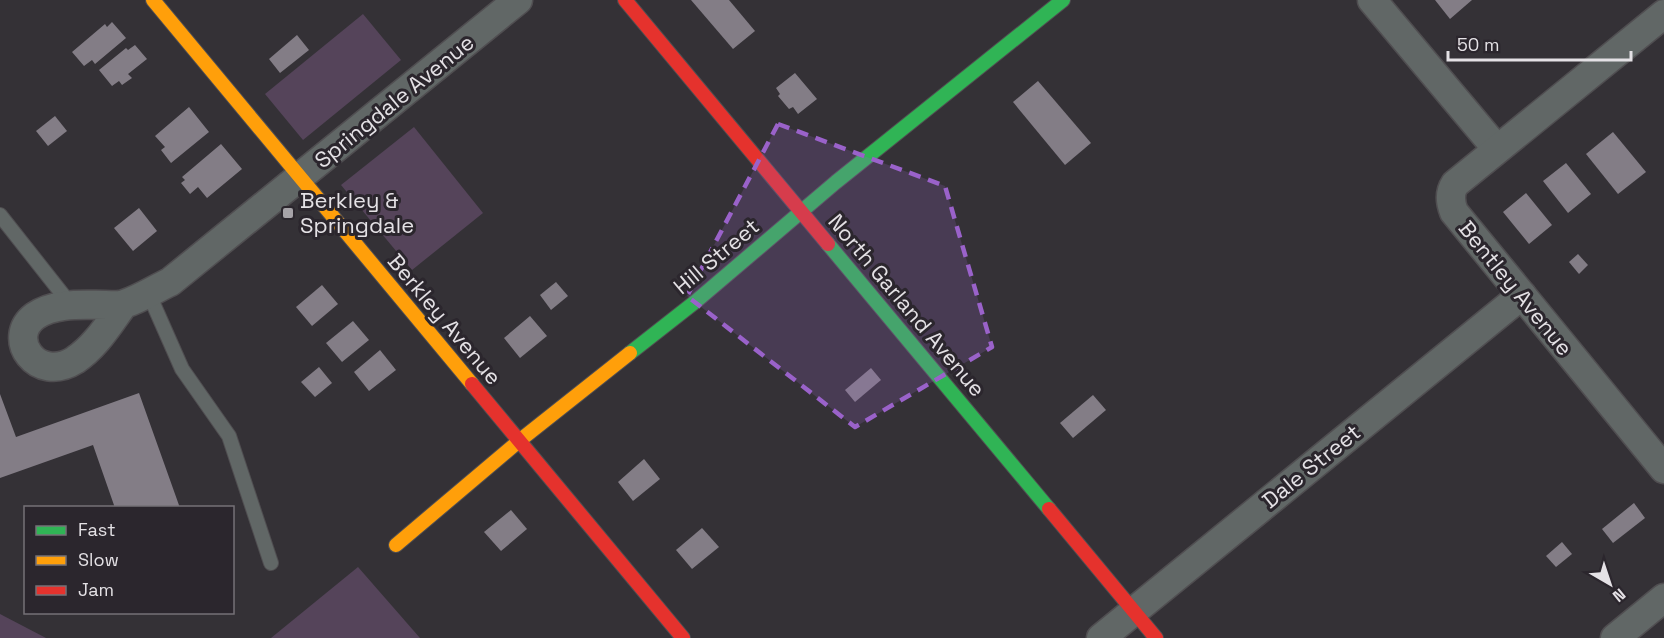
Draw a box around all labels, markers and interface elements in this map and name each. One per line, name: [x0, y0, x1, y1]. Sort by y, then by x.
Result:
scale bar: [1448, 24, 1631, 62]
street label: Springdale Avenue: [309, 28, 479, 174]
text: 50 m: [1457, 33, 1499, 56]
place label: Berkley & Springdale: [300, 186, 414, 239]
marker: Berkley & Springdale: [281, 206, 295, 220]
street label: North Garland Avenue: [822, 208, 992, 402]
street label: Hill Street: [667, 212, 765, 300]
street label: Bentley Avenue: [1453, 215, 1579, 361]
street label: Berkley Avenue: [382, 248, 508, 390]
street label: Dale Street: [1256, 418, 1366, 514]
legend: [24, 506, 234, 614]
text: Fast: [78, 518, 115, 541]
text: Slow: [78, 548, 119, 571]
north arrow: [1580, 554, 1640, 614]
text: Jam: [78, 578, 114, 601]
text: N: [1608, 584, 1630, 607]

